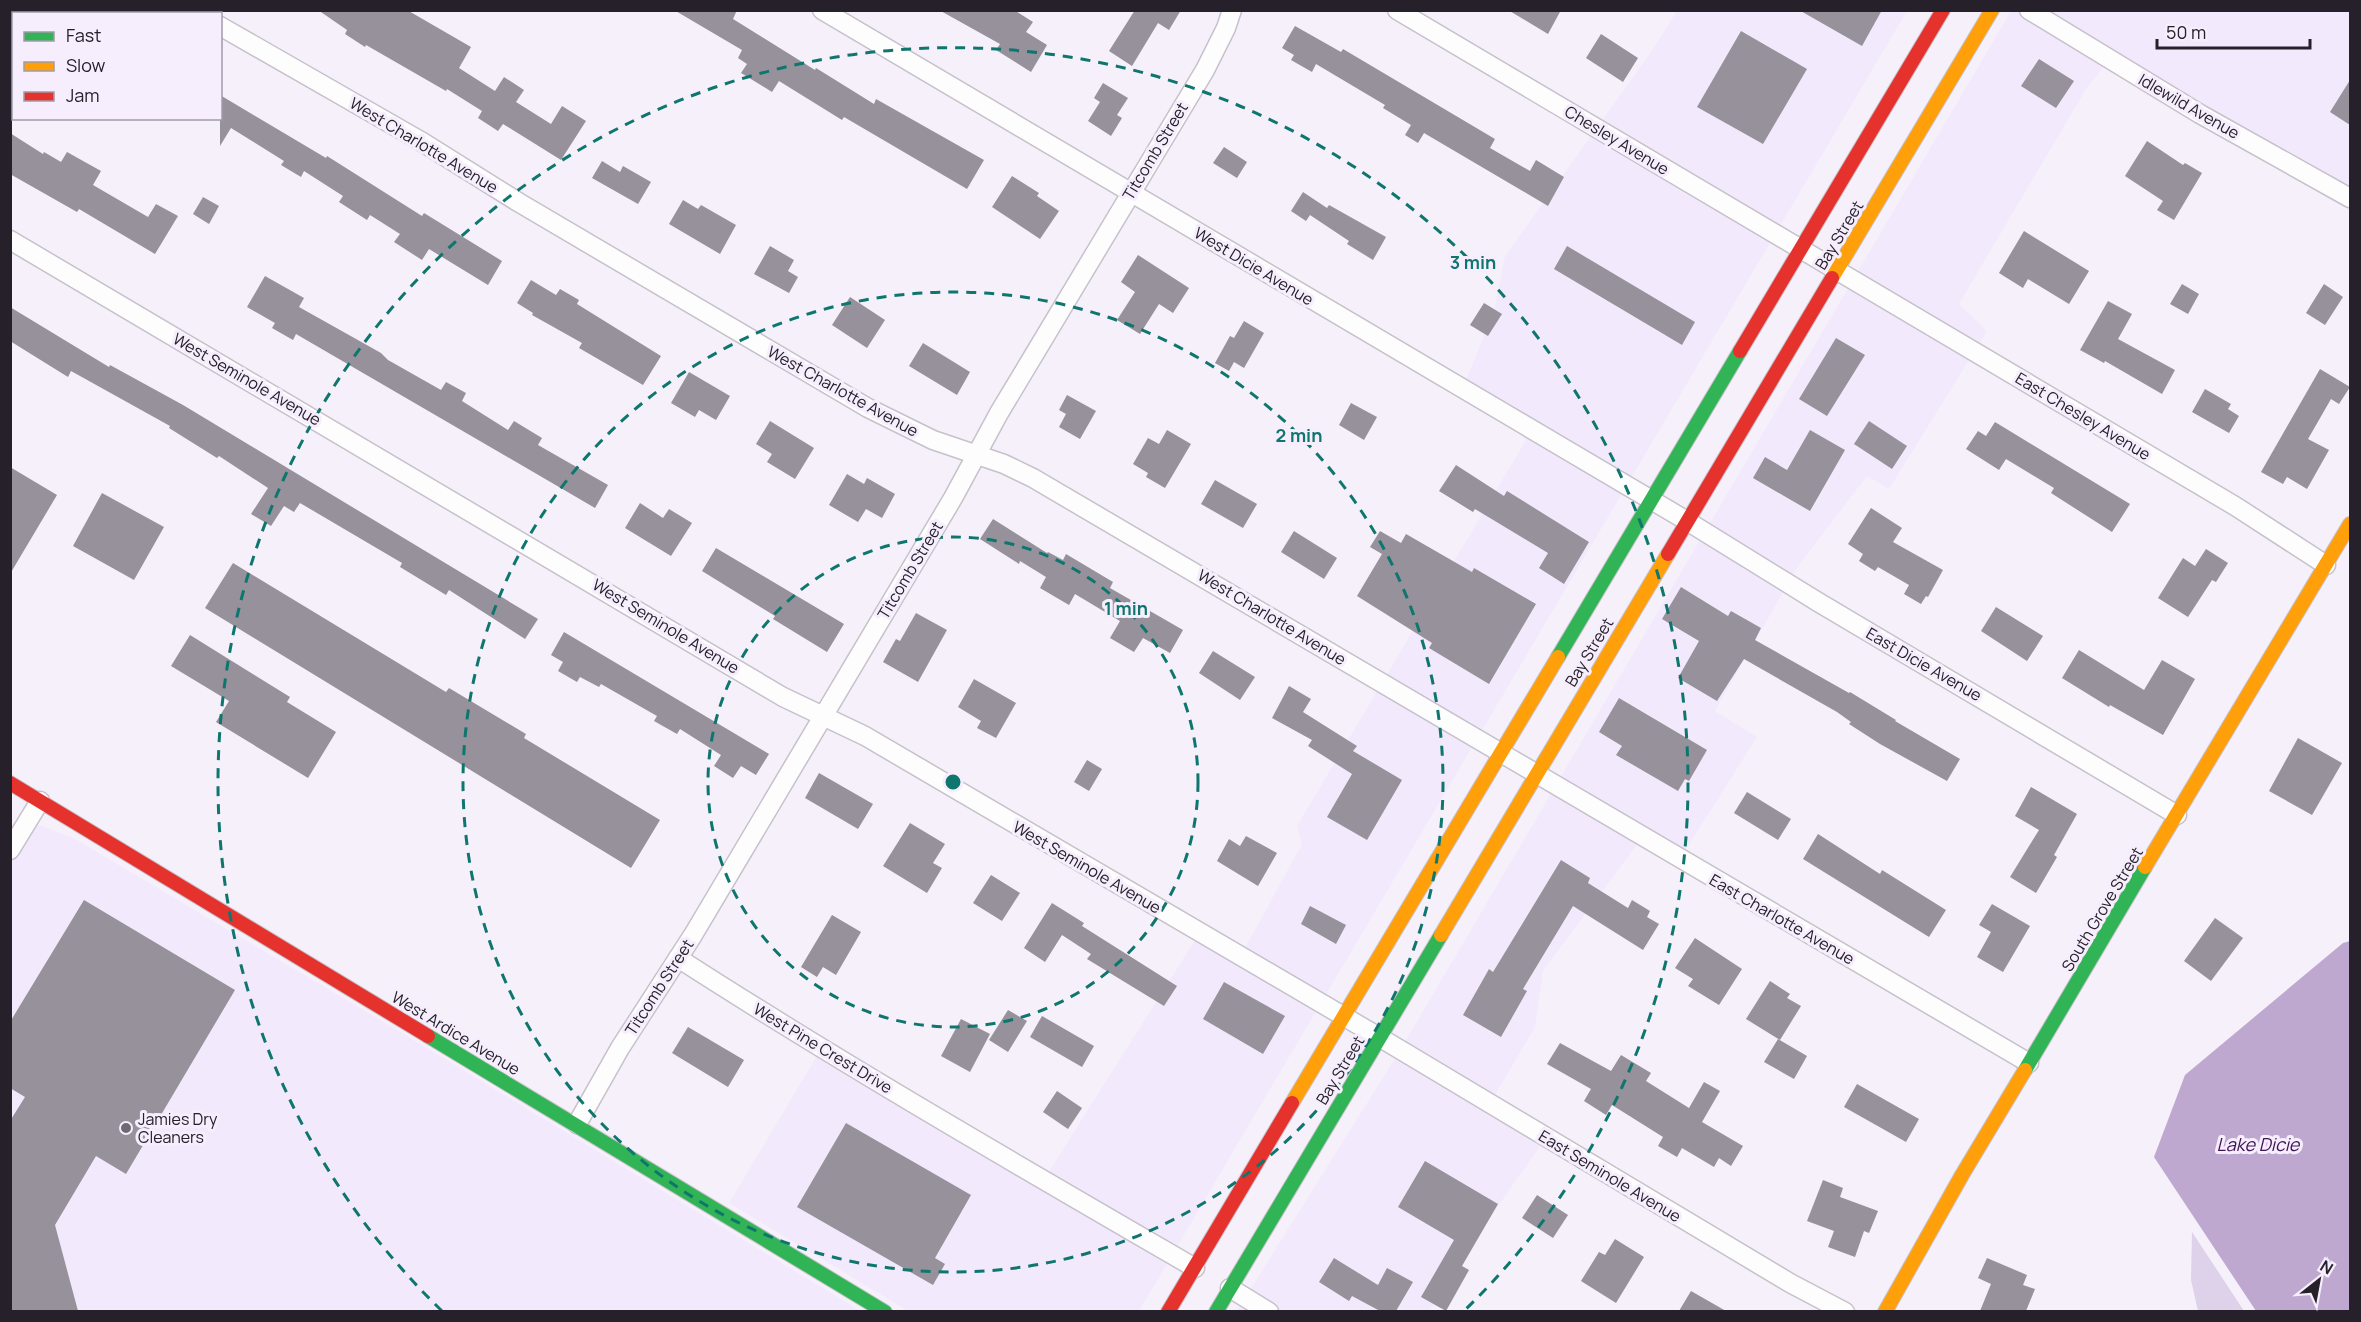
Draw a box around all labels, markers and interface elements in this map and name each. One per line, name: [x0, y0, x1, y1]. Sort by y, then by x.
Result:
legend: [12, 12, 222, 120]
scale bar: [2157, 12, 2310, 50]
text: 50 m: [2166, 20, 2206, 44]
text: Fast: [66, 23, 101, 47]
text: Slow: [66, 53, 106, 77]
street label: Idlewild Avenue: [2134, 68, 2244, 144]
text: Jam: [66, 83, 100, 107]
street label: West Charlotte Avenue: [346, 92, 502, 198]
street label: Titcomb Street: [1117, 98, 1193, 204]
street label: Chesley Avenue: [1561, 100, 1673, 180]
street label: Bay Street: [1810, 196, 1868, 274]
street label: West Dicie Avenue: [1190, 222, 1318, 310]
text: 3 min: [1450, 250, 1496, 274]
street label: West Seminole Avenue: [169, 328, 325, 430]
street label: West Charlotte Avenue: [764, 340, 922, 442]
street label: East Chesley Avenue: [2011, 367, 2155, 465]
text: 2 min: [1276, 423, 1322, 447]
street label: Titcomb Street: [872, 517, 948, 623]
street label: West Charlotte Avenue: [1194, 564, 1350, 670]
street label: West Seminole Avenue: [588, 573, 744, 679]
text: 1 min: [1104, 596, 1148, 620]
street label: Bay Street: [1560, 613, 1618, 691]
street label: East Dicie Avenue: [1862, 622, 1986, 706]
centre of rings: [943, 772, 963, 792]
street label: West Seminole Avenue: [1009, 816, 1165, 918]
street label: South Grove Street: [2056, 843, 2148, 975]
street label: East Charlotte Avenue: [1705, 868, 1859, 970]
street label: Titcomb Street: [620, 935, 698, 1039]
street label: West Ardice Avenue: [388, 986, 524, 1080]
street label: West Pine Crest Drive: [749, 998, 897, 1098]
street label: Bay Street: [1311, 1031, 1369, 1109]
place label: Jamies Dry Cleaners: [138, 1108, 218, 1148]
marker: Jamies Dry Cleaners: [119, 1121, 133, 1135]
street label: East Seminole Avenue: [1535, 1125, 1685, 1227]
water label: Lake Dicie: [2217, 1132, 2301, 1156]
north arrow: [2289, 1250, 2349, 1310]
text: N: [2316, 1255, 2337, 1280]

